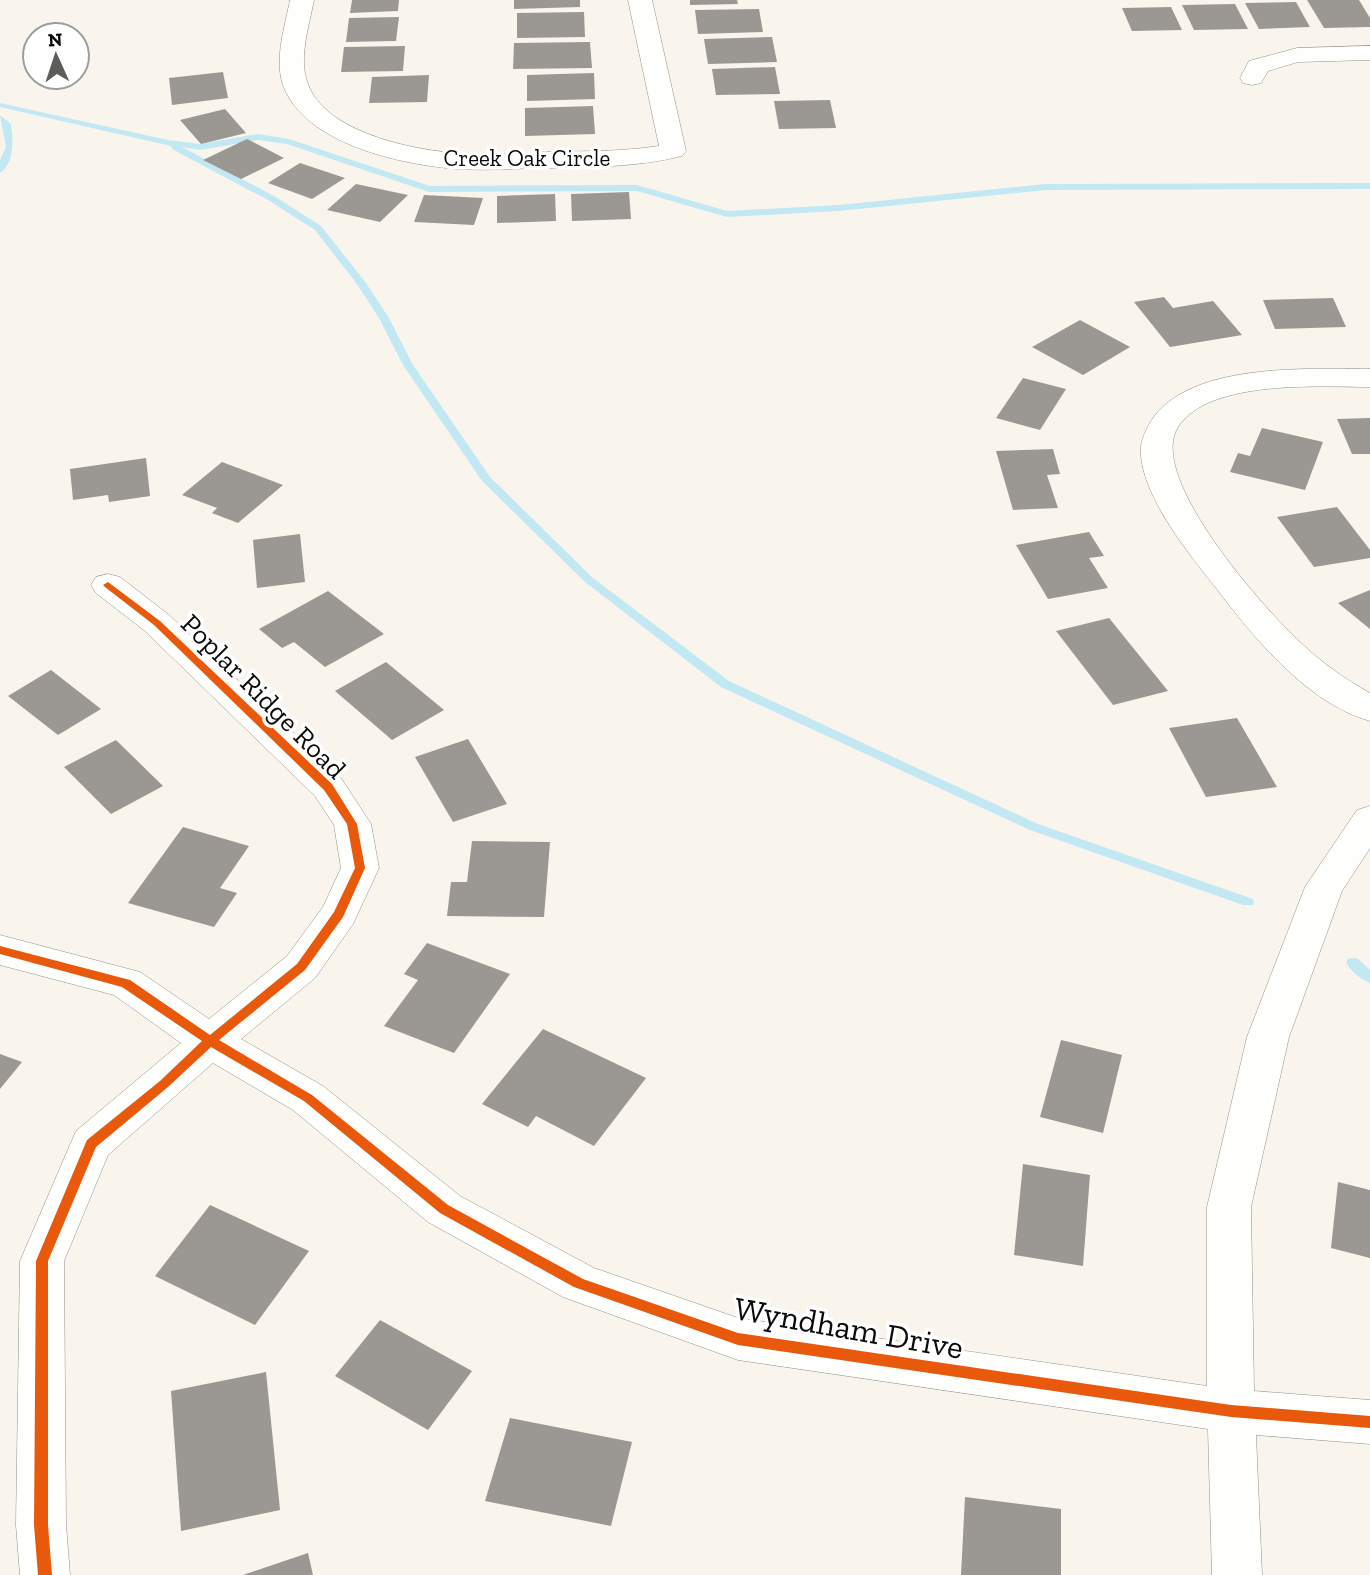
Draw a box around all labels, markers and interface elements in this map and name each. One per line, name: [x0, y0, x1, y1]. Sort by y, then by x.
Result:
north arrow: [21, 21, 91, 91]
text: N: [47, 28, 63, 51]
street label: Creek Oak Circle: [444, 144, 610, 172]
street label: Poplar Ridge Road: [174, 607, 353, 786]
street label: Wyndham Drive: [731, 1288, 966, 1367]

